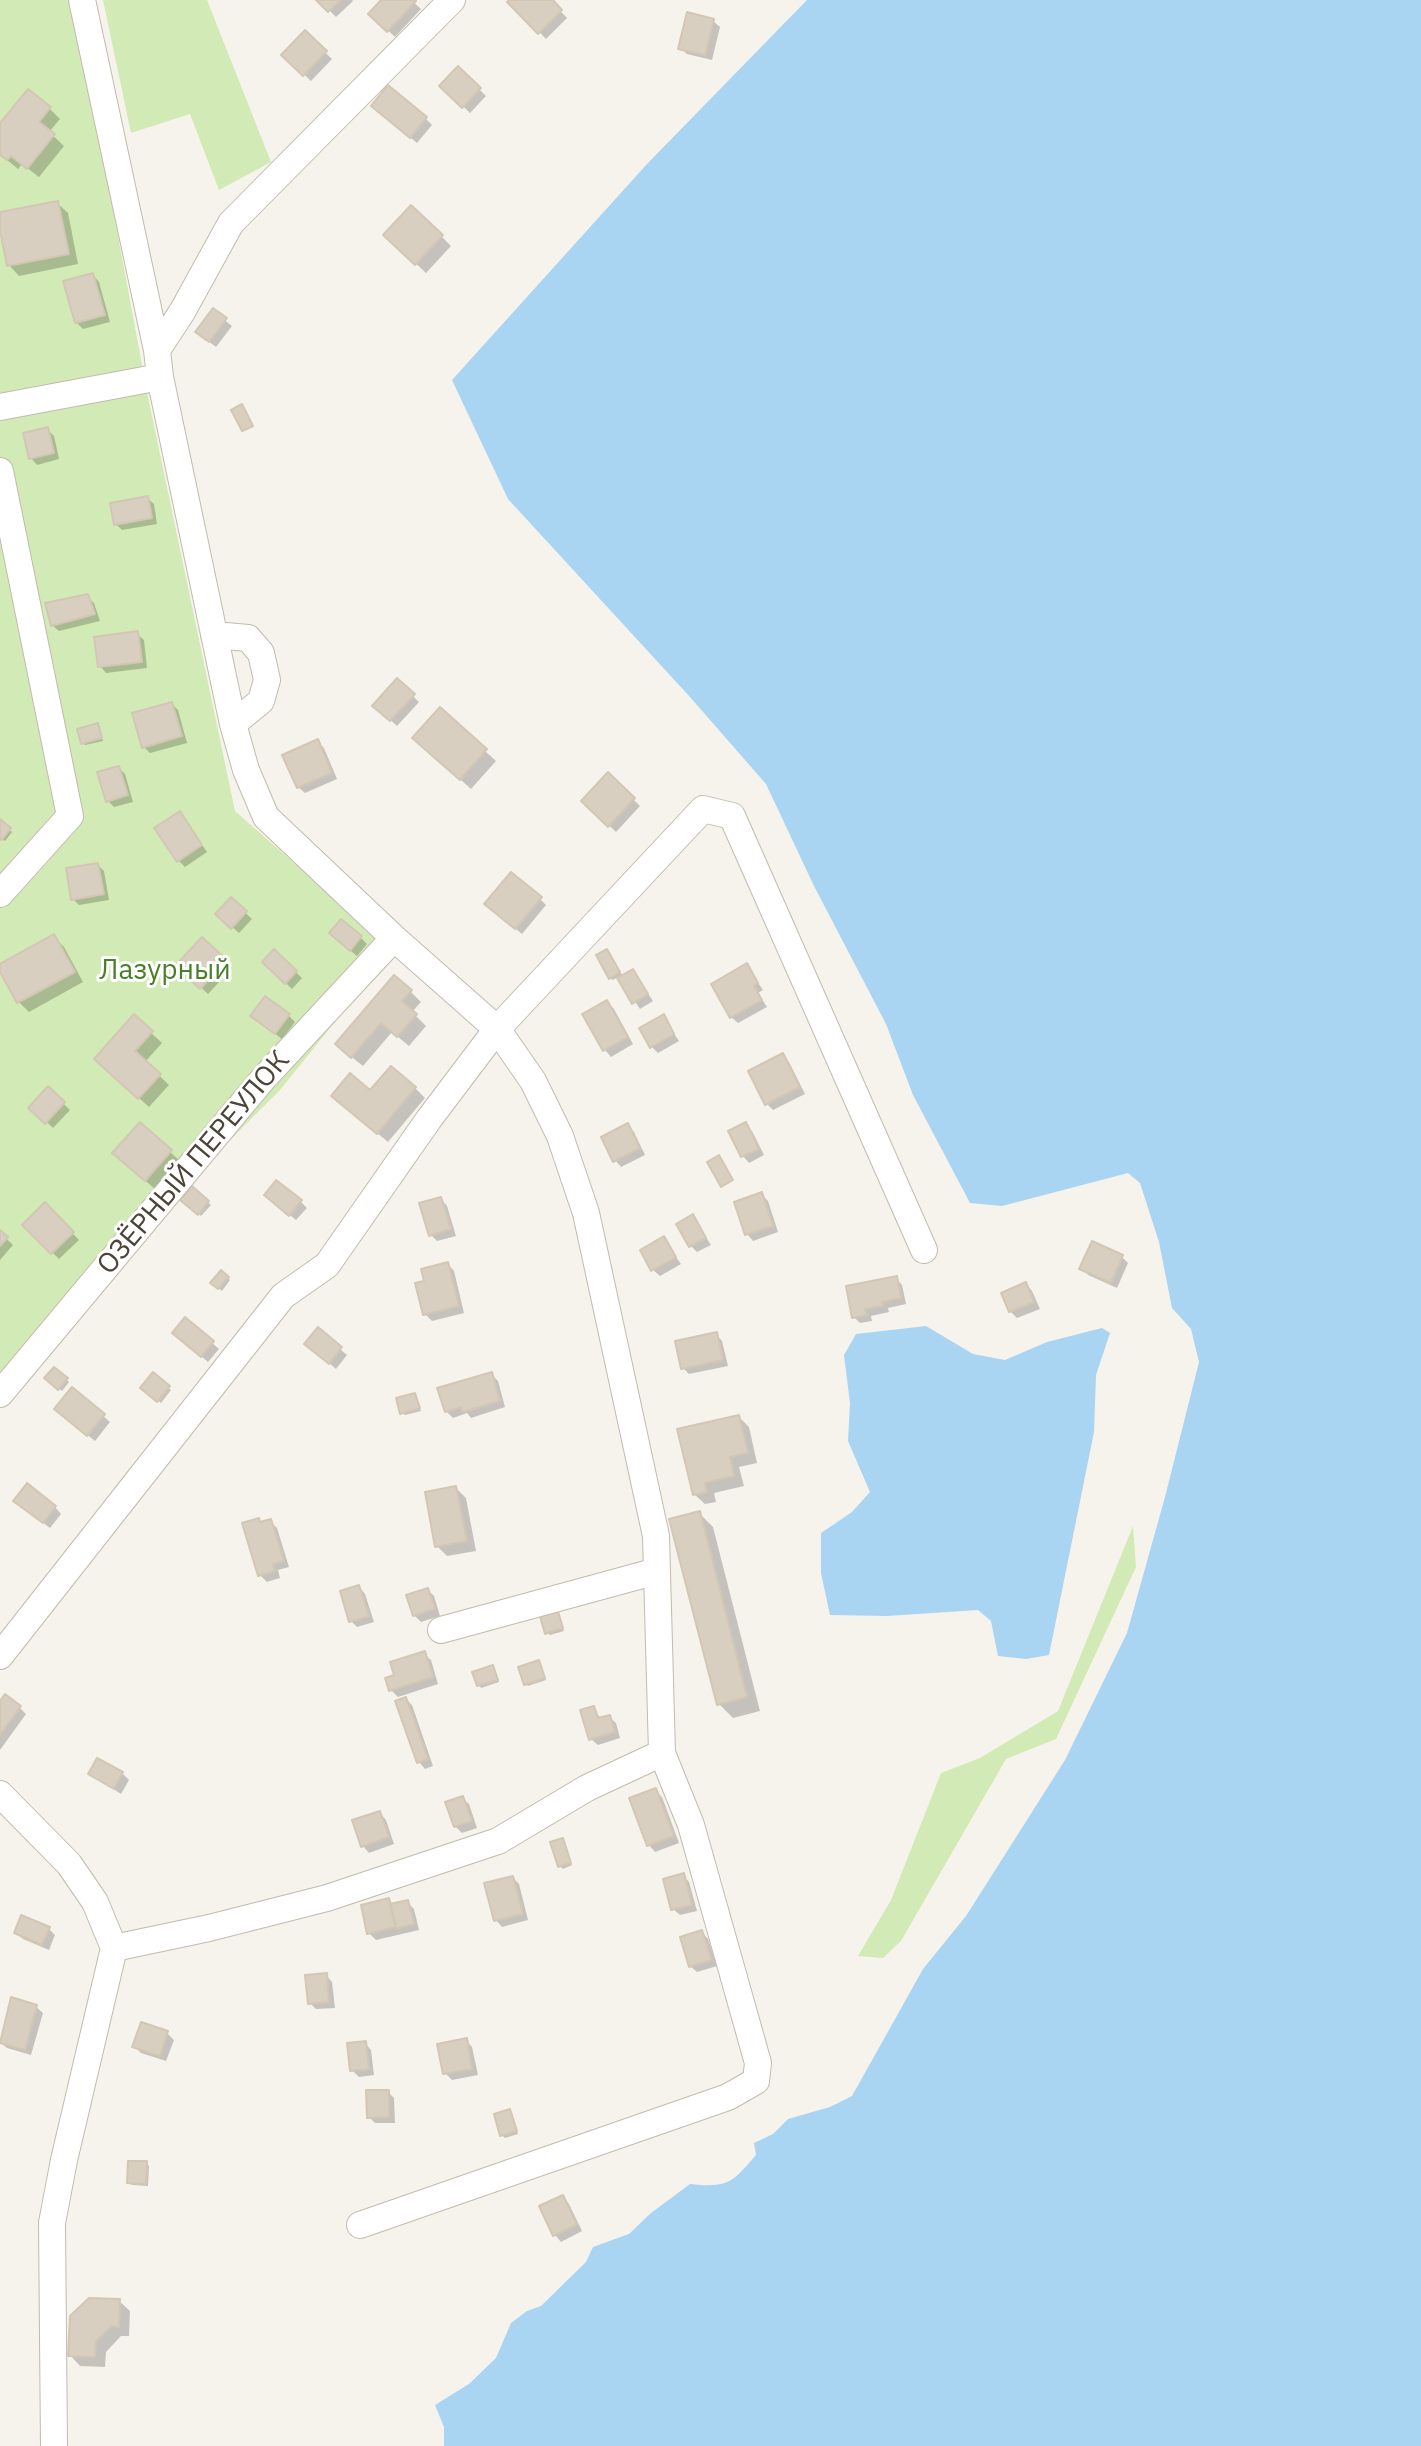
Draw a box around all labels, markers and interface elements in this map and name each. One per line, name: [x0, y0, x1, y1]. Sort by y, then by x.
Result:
park label: Лазурный: [99, 954, 231, 988]
street label: ОЗЁРНЫЙ ПЕРЕУЛОК: [91, 1044, 297, 1282]

